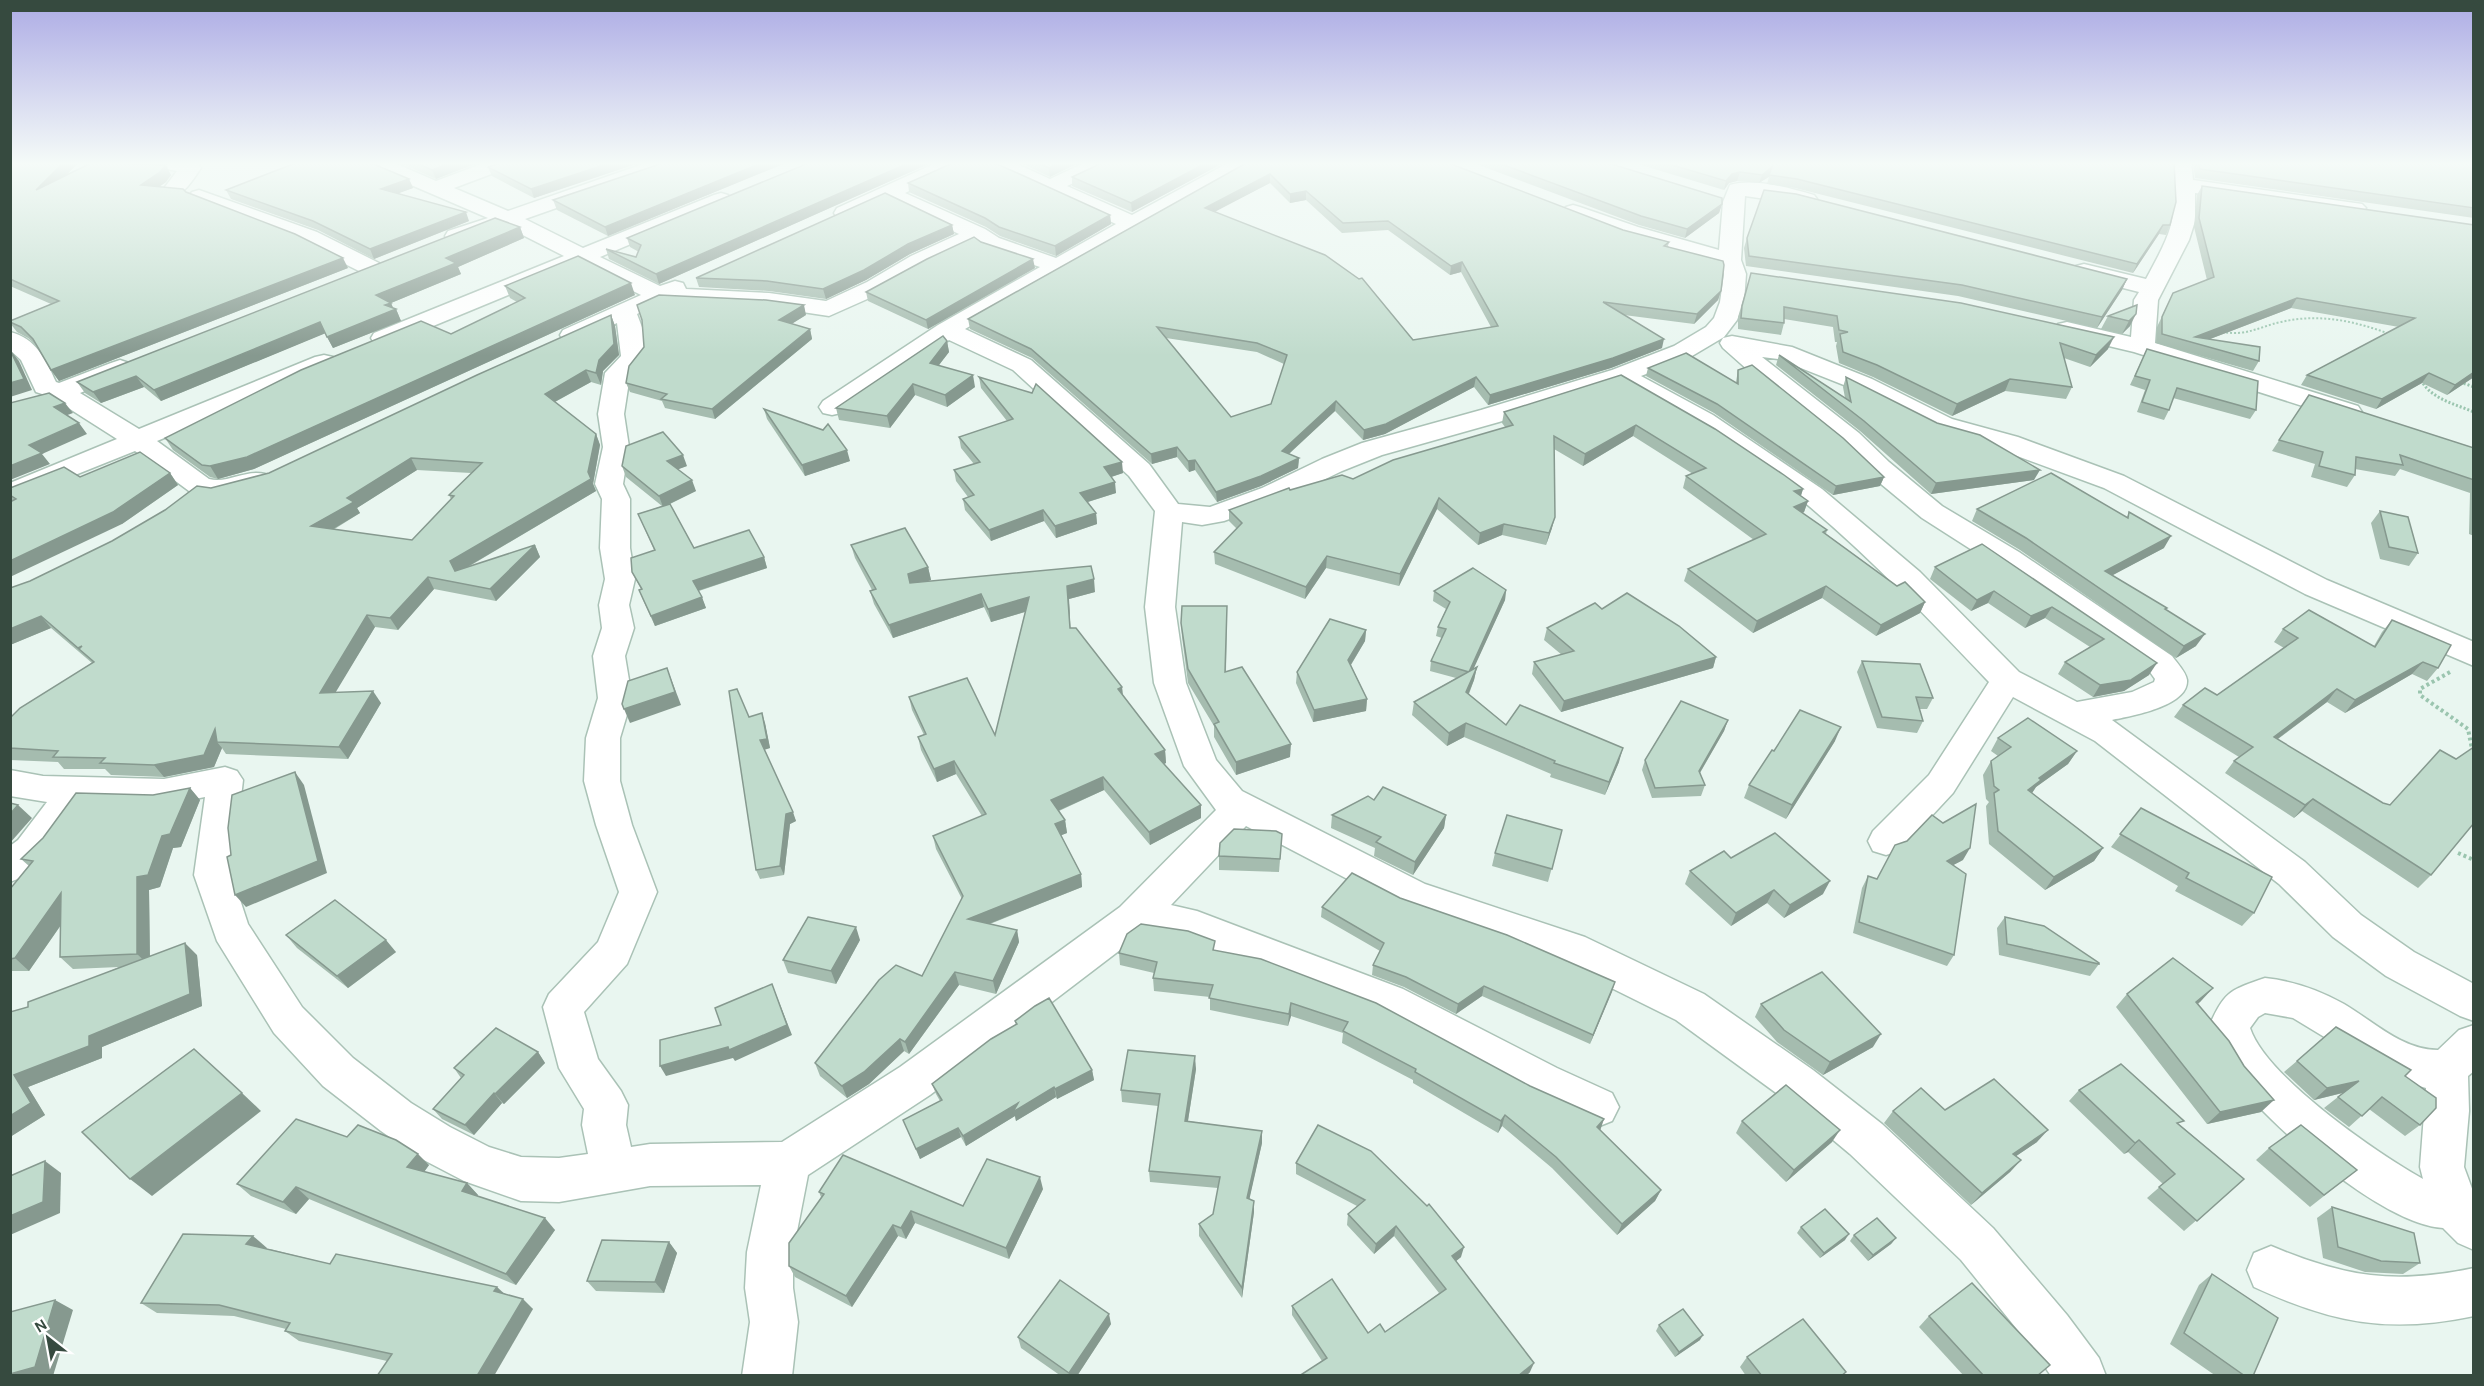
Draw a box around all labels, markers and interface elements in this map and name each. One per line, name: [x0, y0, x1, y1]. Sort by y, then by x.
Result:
north arrow: [18, 1308, 78, 1368]
text: N: [31, 1314, 50, 1337]

